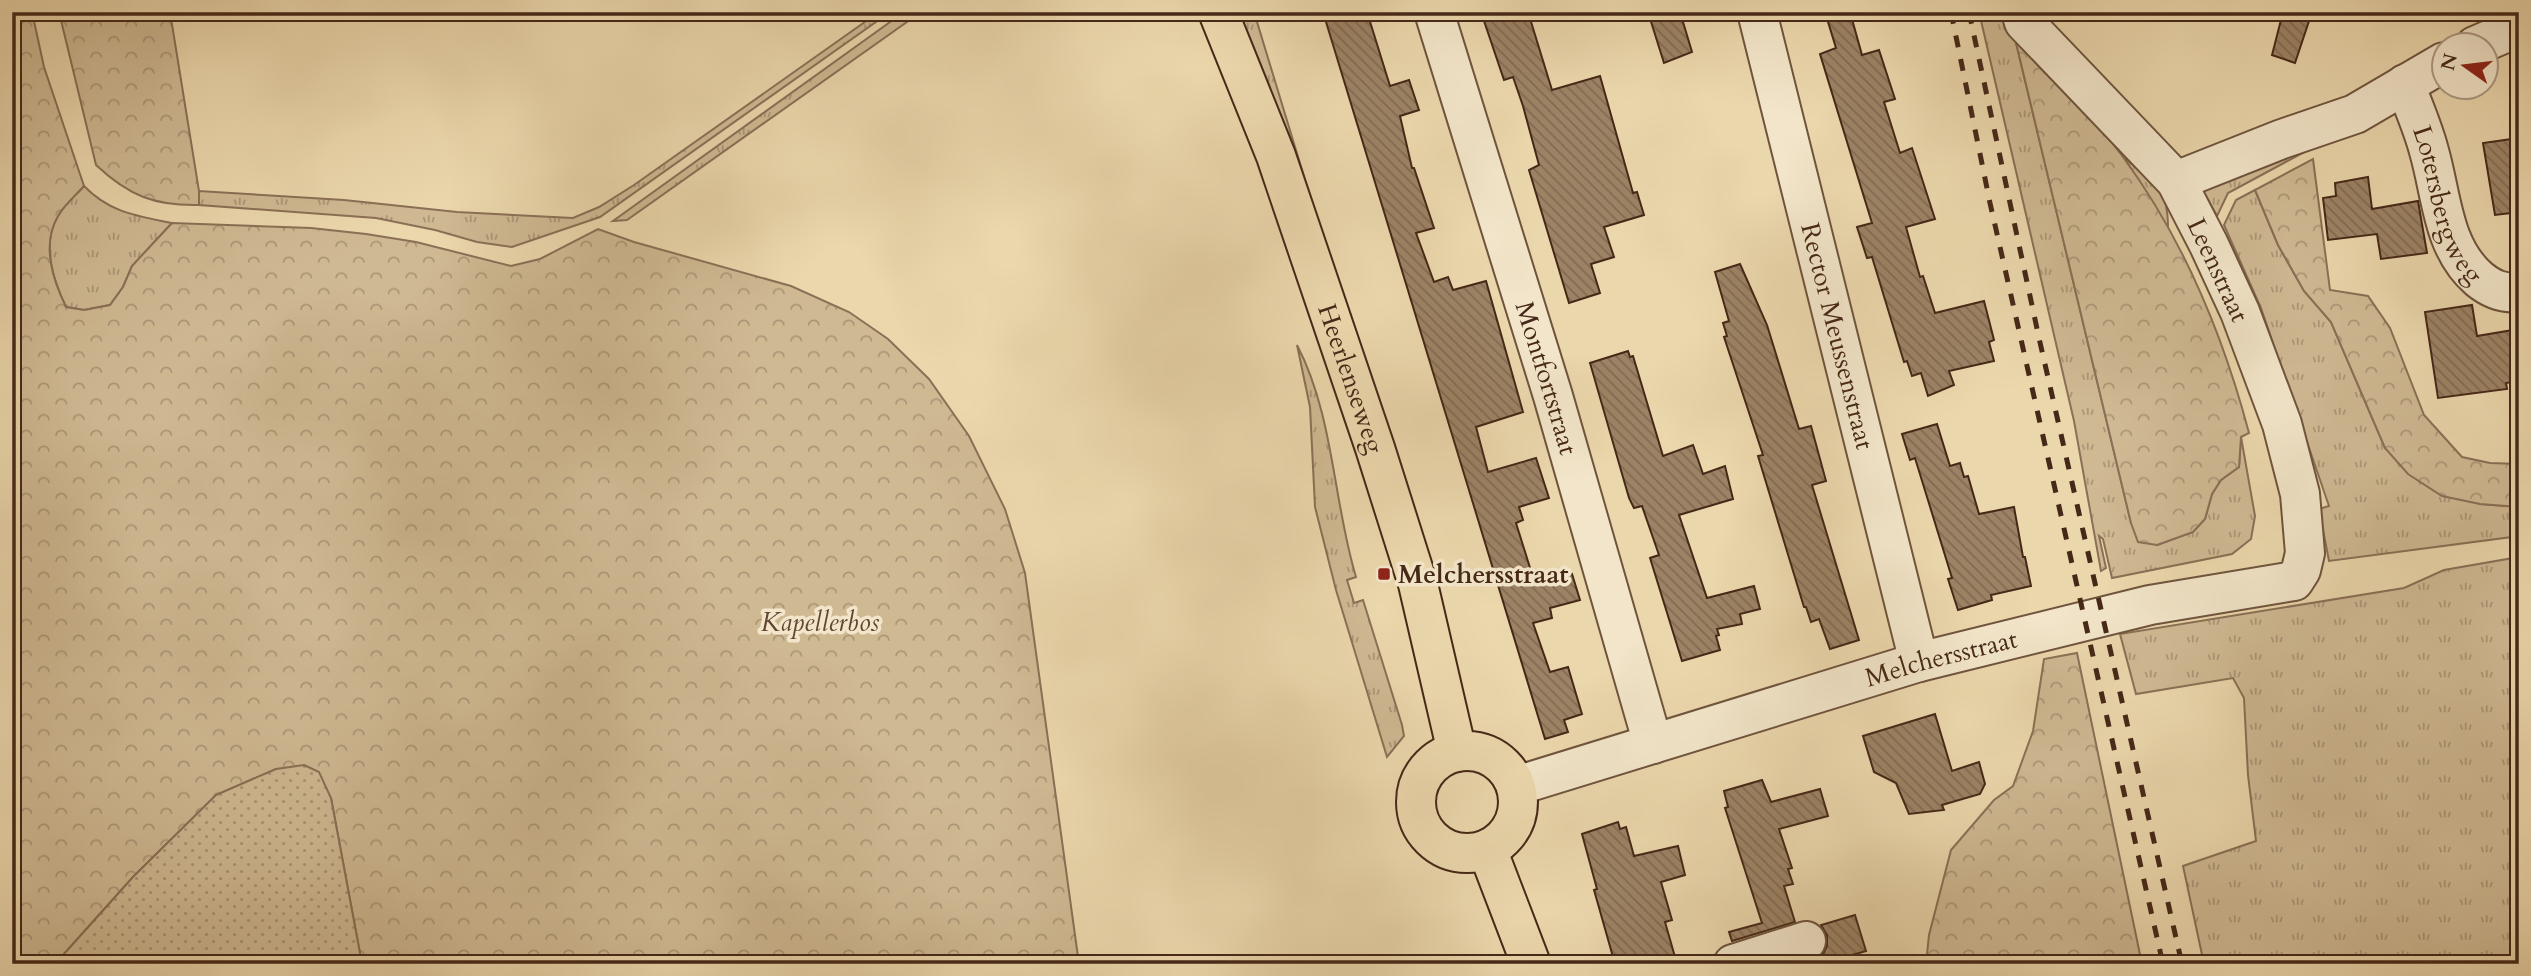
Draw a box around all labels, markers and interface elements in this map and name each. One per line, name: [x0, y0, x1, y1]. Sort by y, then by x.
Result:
north arrow: [2430, 32, 2500, 102]
text: N: [2435, 50, 2464, 73]
street label: Lotersbergweg: [2405, 121, 2491, 291]
street label: Leenstraat: [2179, 212, 2257, 328]
street label: Rector Meussenstraat: [1793, 219, 1883, 453]
street label: Montfortstraat: [1507, 297, 1586, 459]
street label: Heerlenseweg: [1310, 299, 1393, 458]
place label: Melchersstraat: [1398, 557, 1568, 592]
marker: Melchersstraat: [1376, 566, 1392, 582]
park label: Kapellerbos: [761, 605, 879, 640]
street label: Melchersstraat: [1861, 621, 2021, 695]

